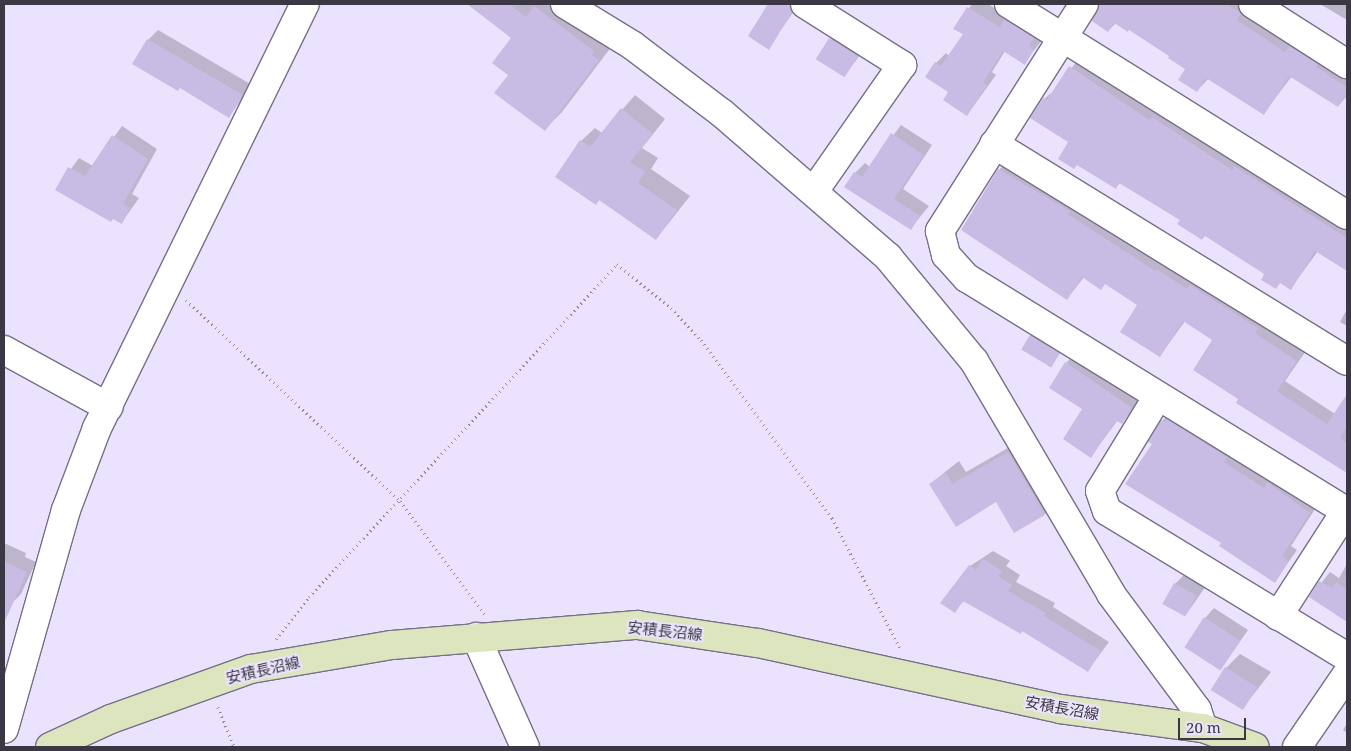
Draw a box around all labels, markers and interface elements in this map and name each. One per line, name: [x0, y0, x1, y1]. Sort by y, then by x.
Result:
street label: 安積長沼線: [627, 618, 703, 644]
street label: 安積長沼線: [224, 653, 302, 687]
street label: 安積長沼線: [1024, 693, 1100, 723]
scale bar: [1181, 708, 1248, 740]
text: 20 m: [1186, 717, 1221, 737]

